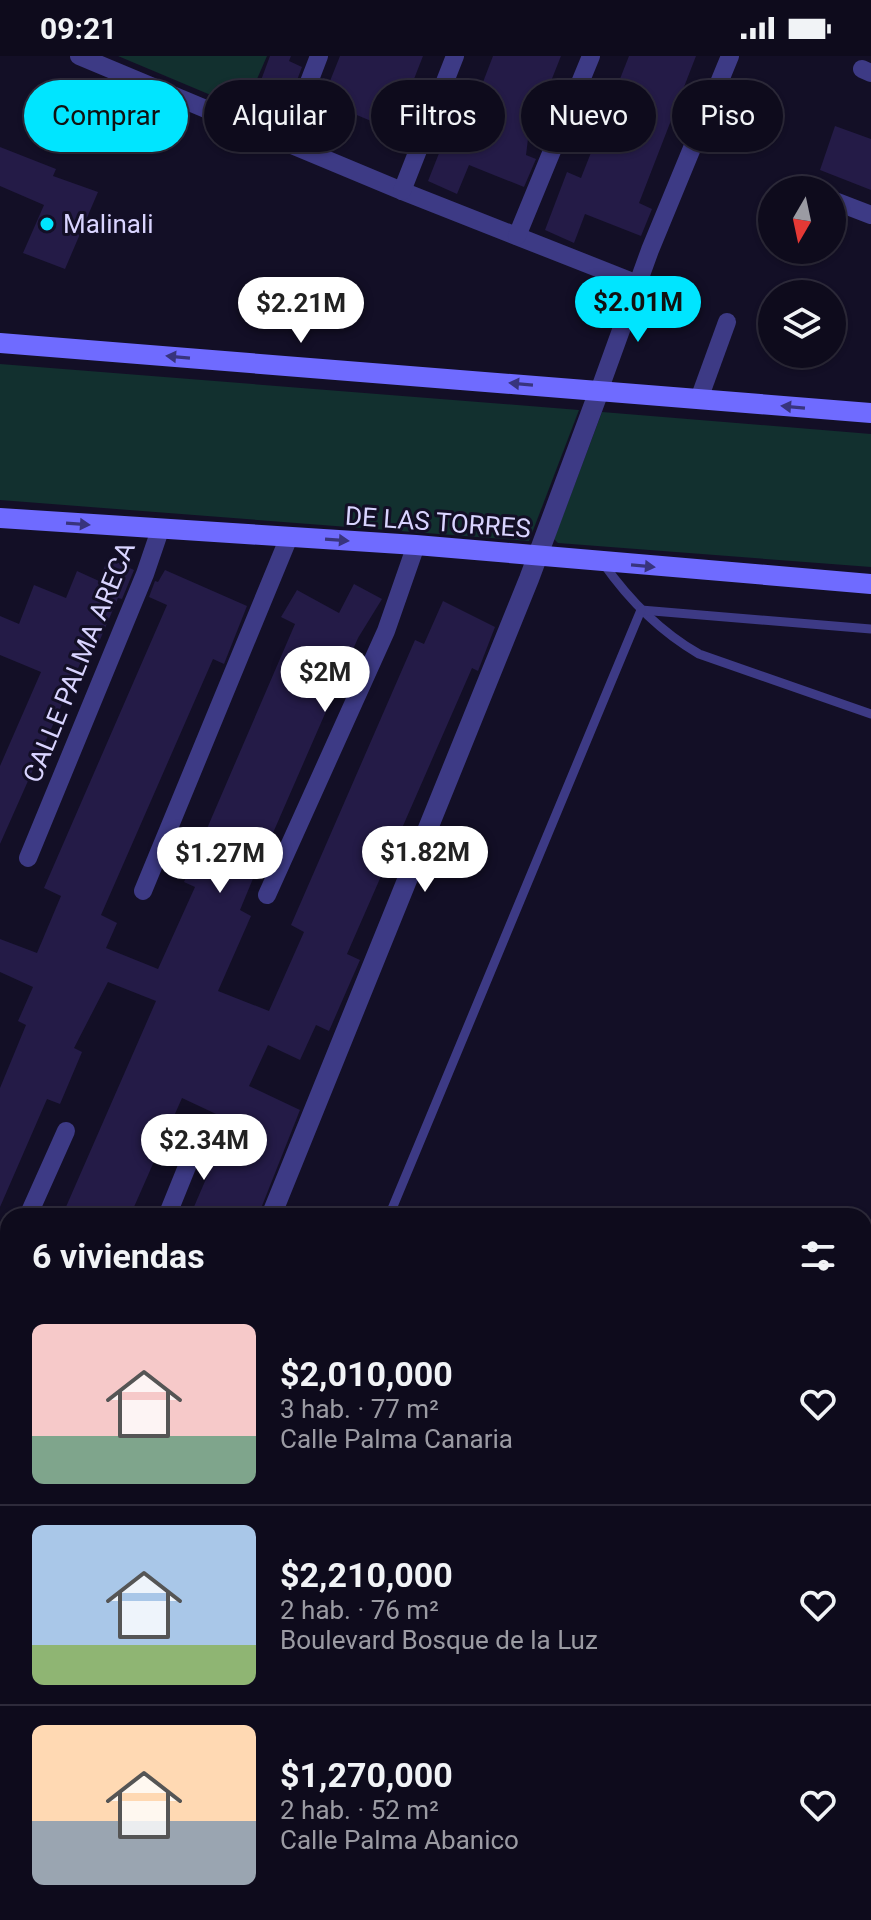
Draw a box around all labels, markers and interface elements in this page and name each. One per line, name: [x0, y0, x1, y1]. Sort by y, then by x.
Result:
text: 09:21: [40, 11, 117, 46]
chip: Comprar: [24, 80, 188, 152]
chip: Alquilar: [204, 80, 355, 152]
chip: Filtros: [371, 80, 505, 152]
chip: Nuevo: [521, 80, 656, 152]
chip: Piso: [672, 80, 783, 152]
north arrow: [758, 176, 846, 264]
map controls: [758, 176, 846, 368]
place label: Malinali: [63, 209, 154, 239]
marker: Malinali: [38, 215, 56, 233]
pin: $2.01M: [573, 276, 703, 344]
pin: $2.21M: [236, 277, 366, 345]
button: layers: [758, 280, 846, 368]
text: $2.01M: [593, 287, 683, 317]
text: $2.21M: [256, 288, 346, 318]
one-way arrow: [165, 350, 190, 363]
one-way arrow: [508, 377, 533, 390]
one-way arrow: [780, 400, 805, 413]
street label: DE LAS TORRES: [344, 501, 532, 543]
one-way arrow: [66, 518, 91, 531]
one-way arrow: [325, 534, 350, 547]
street label: CALLE PALMA ARECA: [17, 537, 141, 787]
one-way arrow: [631, 560, 656, 573]
pin: $2M: [286, 646, 364, 714]
text: $2M: [299, 657, 351, 687]
pin: $1.82M: [360, 826, 490, 894]
pin: $1.27M: [155, 827, 285, 895]
text: $1.82M: [380, 837, 470, 867]
text: $1.27M: [175, 838, 265, 868]
pin: $2.34M: [139, 1114, 269, 1182]
text: $2.34M: [159, 1125, 249, 1155]
icon: filters: [796, 1234, 840, 1278]
text: 6 viviendas: [32, 1236, 205, 1276]
text: $2,010,000: [280, 1354, 453, 1394]
icon: home: [96, 1356, 192, 1452]
icon: heart: [796, 1382, 840, 1426]
text: 3 hab. · 77 m²: [280, 1394, 439, 1424]
text: Calle Palma Canaria: [280, 1424, 513, 1454]
text: $2,210,000: [280, 1555, 453, 1595]
icon: home: [96, 1557, 192, 1653]
icon: heart: [796, 1583, 840, 1627]
text: 2 hab. · 76 m²: [280, 1595, 439, 1625]
text: Boulevard Bosque de la Luz: [280, 1625, 598, 1655]
text: $1,270,000: [280, 1755, 453, 1795]
icon: home: [96, 1757, 192, 1853]
icon: heart: [796, 1783, 840, 1827]
text: 2 hab. · 52 m²: [280, 1795, 439, 1825]
text: Calle Palma Abanico: [280, 1825, 519, 1855]

